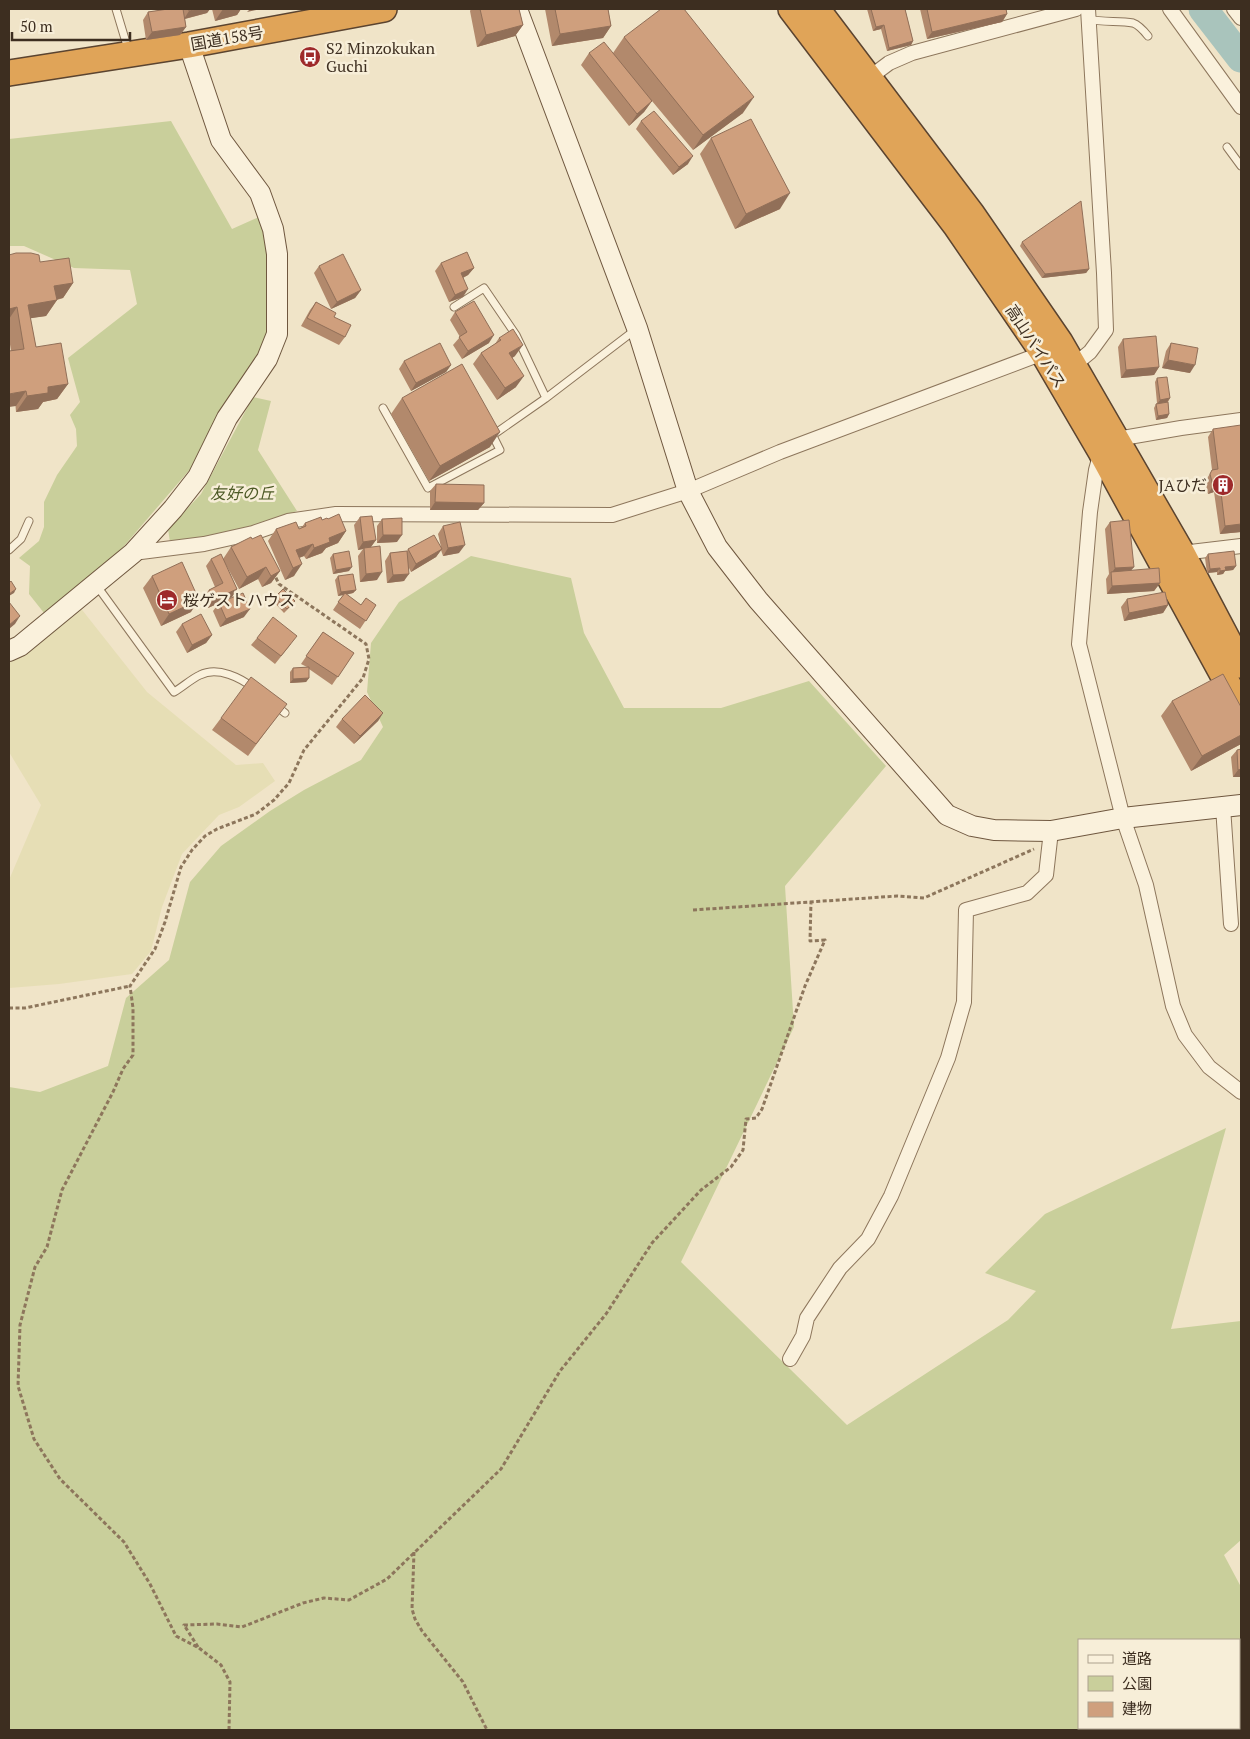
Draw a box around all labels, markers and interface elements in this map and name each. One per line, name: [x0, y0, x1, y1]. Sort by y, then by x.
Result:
scale bar: [12, 10, 130, 42]
text: 50 m: [20, 16, 53, 36]
street label: 国道158号: [189, 21, 265, 55]
place label: S2 Minzokukan Guchi: [326, 37, 435, 77]
bus stop icon: S2 Minzokukan Guchi: [298, 45, 322, 69]
street label: 高山バイパス: [1001, 300, 1071, 392]
building icon: JAひだ: [1211, 473, 1235, 497]
place label: JAひだ: [1159, 474, 1207, 496]
park label: 友好の丘: [210, 482, 275, 504]
hotel icon: 桜ゲストハウス: [155, 588, 179, 612]
place label: 桜ゲストハウス: [183, 589, 295, 611]
legend: [1078, 1639, 1240, 1729]
text: 道路: [1122, 1648, 1152, 1668]
text: 公園: [1122, 1673, 1152, 1693]
text: 建物: [1122, 1698, 1152, 1718]

